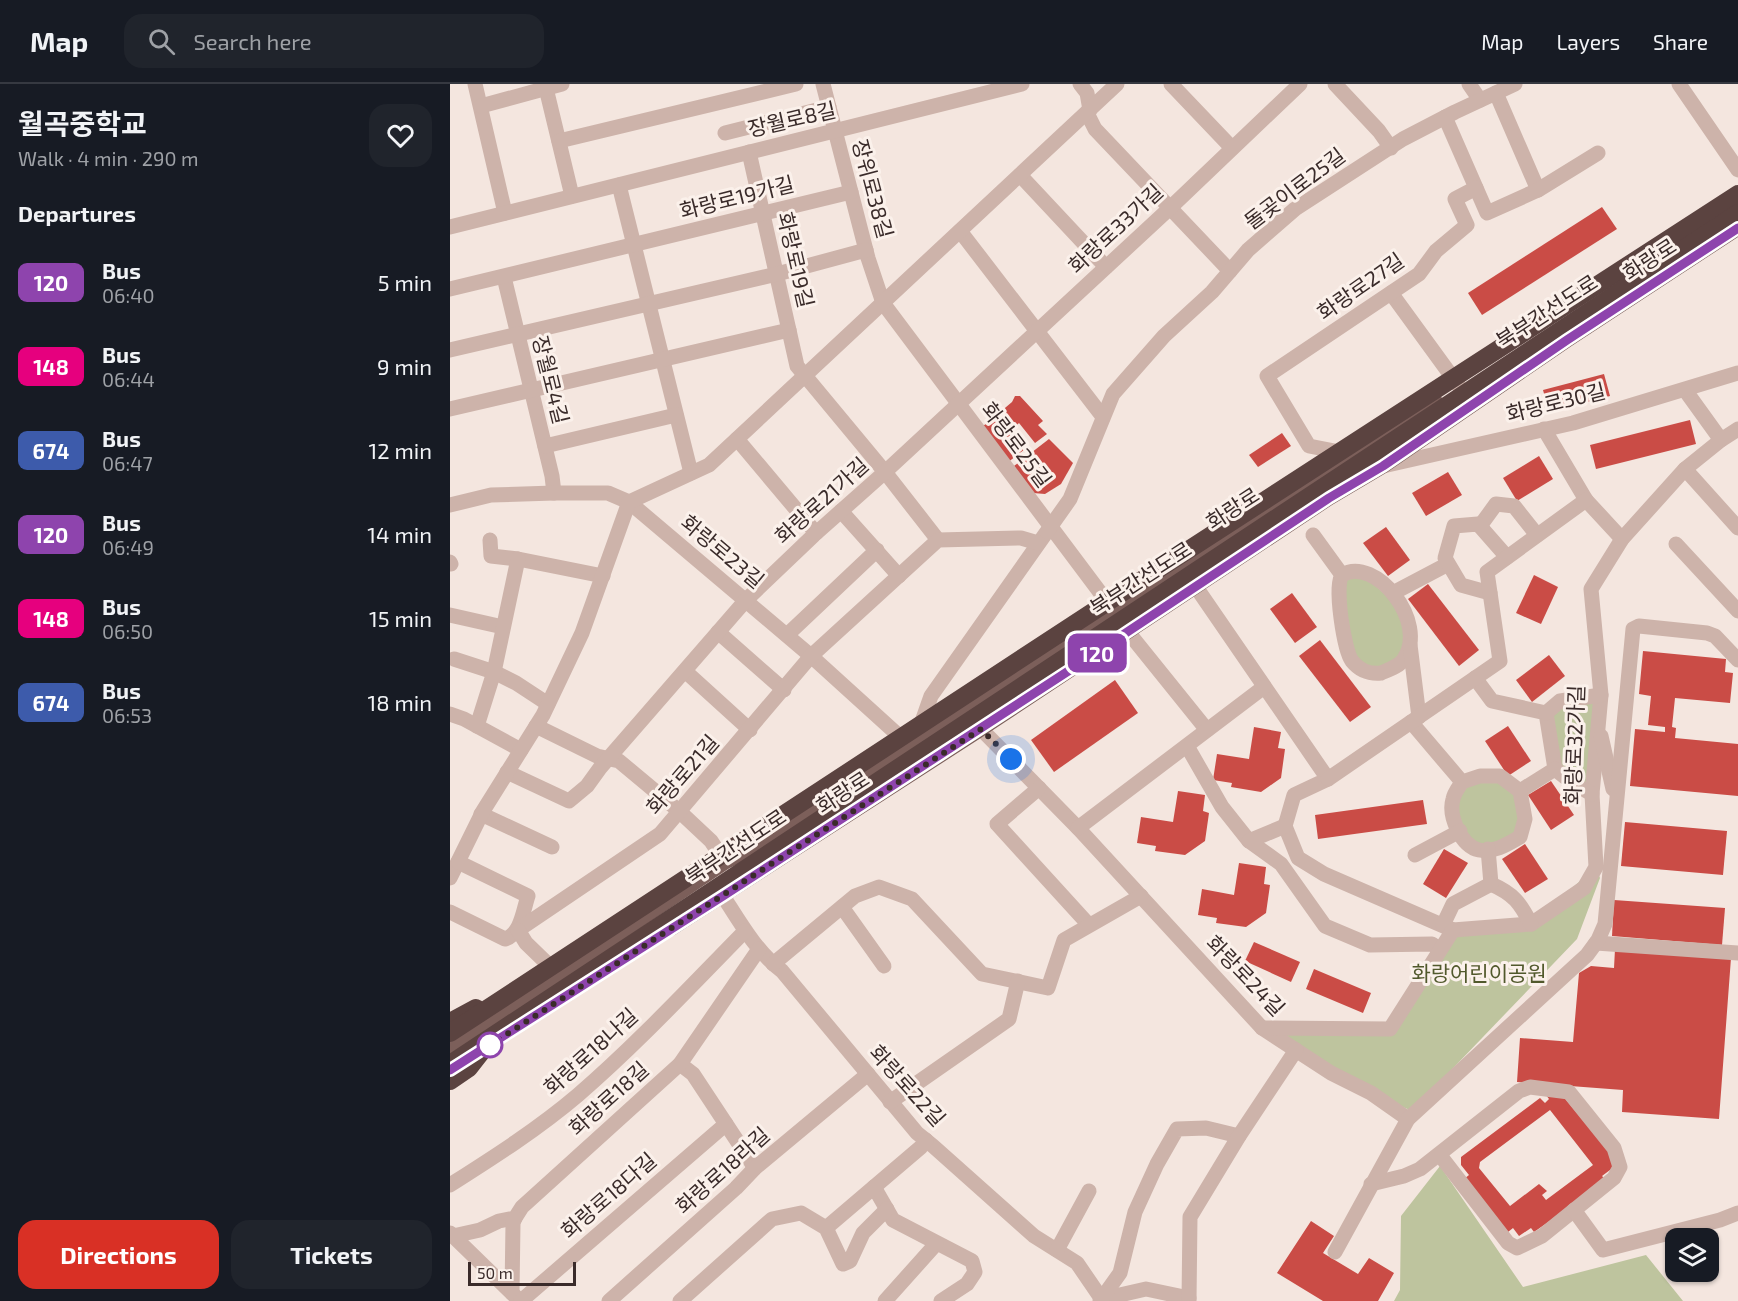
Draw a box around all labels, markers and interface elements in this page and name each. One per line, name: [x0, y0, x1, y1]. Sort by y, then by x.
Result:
search box: [124, 14, 544, 68]
text: Map: [30, 24, 88, 58]
icon: search: [145, 25, 178, 58]
text: Search here: [193, 28, 312, 54]
text: Map: [1481, 29, 1523, 54]
text: Layers: [1556, 29, 1620, 54]
text: Share: [1653, 29, 1708, 54]
street label: 장월로8길: [745, 96, 838, 141]
button: heart: [369, 104, 432, 167]
text: 월곡중학교: [18, 106, 147, 140]
street label: 장위로38길: [848, 136, 899, 241]
street label: 돌곶이로25길: [1239, 142, 1349, 234]
text: Walk · 4 min · 290 m: [18, 146, 198, 170]
street label: 화랑로19가길: [677, 170, 796, 223]
street label: 화랑로33가길: [1063, 178, 1167, 278]
text: Departures: [18, 200, 136, 226]
street label: 화랑로19길: [773, 209, 820, 310]
street label: 화랑로: [1618, 232, 1680, 285]
street label: 화랑로27길: [1312, 247, 1408, 325]
text: Bus: [102, 257, 141, 283]
text: 5 min: [378, 269, 432, 295]
street label: 북부간선도로: [1491, 269, 1602, 353]
text: 120: [34, 270, 68, 295]
text: 06:40: [102, 283, 155, 307]
street label: 장월로4길: [528, 333, 574, 426]
text: Bus: [102, 341, 141, 367]
text: 9 min: [377, 353, 432, 379]
text: 148: [33, 354, 69, 379]
text: 06:44: [102, 367, 155, 391]
street label: 화랑로30길: [1503, 377, 1608, 426]
street label: 화랑로25길: [977, 397, 1057, 492]
text: Bus: [102, 425, 141, 451]
text: 12 min: [368, 437, 432, 463]
text: 674: [33, 438, 69, 463]
text: 06:47: [102, 451, 153, 475]
street label: 화랑로21가길: [769, 452, 873, 548]
street label: 화랑로: [1201, 481, 1263, 534]
text: Bus: [102, 509, 141, 535]
street label: 화랑로23길: [676, 509, 770, 593]
text: 14 min: [367, 521, 432, 547]
text: 120: [34, 522, 68, 547]
text: 06:49: [102, 535, 154, 559]
street label: 북부간선도로: [1085, 536, 1196, 620]
text: Bus: [102, 593, 141, 619]
text: 15 min: [369, 605, 432, 631]
text: 148: [33, 606, 69, 631]
text: 06:50: [102, 619, 153, 643]
line badge: 120: [1062, 634, 1132, 672]
text: 120: [1080, 641, 1114, 666]
text: Bus: [102, 677, 141, 703]
street label: 화랑로32가길: [1559, 685, 1588, 805]
text: 18 min: [367, 689, 432, 715]
text: 674: [33, 690, 69, 715]
text: 06:53: [102, 703, 152, 727]
street label: 화랑로21길: [640, 729, 723, 819]
your location: [996, 744, 1026, 774]
street label: 화랑로: [811, 765, 873, 818]
street label: 북부간선도로: [680, 803, 790, 889]
street label: 화랑로24길: [1202, 930, 1290, 1020]
park label: 화랑어린이공원: [1411, 960, 1547, 985]
street label: 화랑로18나길: [538, 1002, 642, 1100]
unlabelled marker: [477, 1032, 503, 1058]
street label: 화랑로22길: [865, 1039, 951, 1131]
street label: 화랑로18길: [563, 1056, 653, 1140]
street label: 화랑로18라길: [670, 1121, 774, 1219]
street label: 화랑로18다길: [555, 1147, 661, 1243]
button: Directions: [18, 1220, 219, 1289]
button: Tickets: [231, 1220, 432, 1289]
map controls: [1665, 1228, 1719, 1282]
button: layers: [1665, 1228, 1719, 1282]
scale bar: [468, 1259, 576, 1286]
text: 50 m: [477, 1263, 513, 1282]

